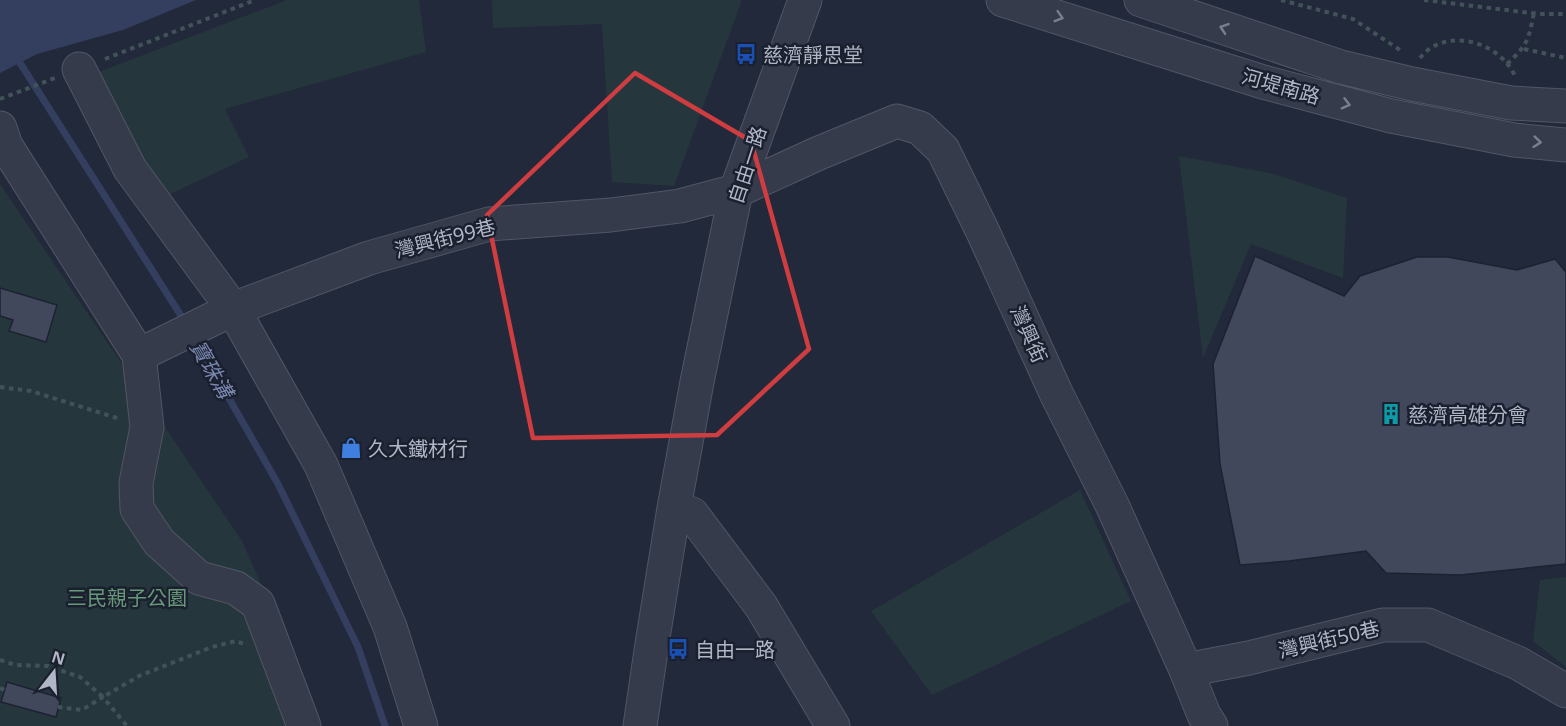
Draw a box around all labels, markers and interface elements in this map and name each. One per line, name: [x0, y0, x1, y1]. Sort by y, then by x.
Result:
one-way arrow: [1053, 10, 1064, 22]
one-way arrow: [1219, 23, 1230, 35]
place label: 慈濟靜思堂: [763, 41, 863, 68]
bus stop icon: 慈濟靜思堂: [734, 42, 758, 66]
street label: 河堤南路: [1239, 62, 1323, 110]
one-way arrow: [1340, 97, 1351, 109]
street label: 自由一路: [722, 123, 772, 207]
one-way arrow: [1532, 135, 1541, 148]
street label: 灣興街99巷: [392, 212, 498, 264]
street label: 灣興街: [1004, 301, 1054, 367]
water label: 寶珠溝: [184, 335, 241, 406]
place label: 慈濟高雄分會: [1408, 401, 1528, 428]
building icon: 慈濟高雄分會: [1379, 402, 1403, 426]
place label: 久大鐵材行: [368, 435, 468, 462]
shop icon: 久大鐵材行: [339, 436, 363, 460]
park label: 三民親子公園: [67, 584, 187, 611]
street label: 灣興街50巷: [1276, 614, 1382, 664]
place label: 自由一路: [695, 636, 775, 663]
bus stop icon: 自由一路: [666, 637, 690, 661]
north arrow: [24, 642, 84, 702]
text: N: [49, 645, 68, 670]

